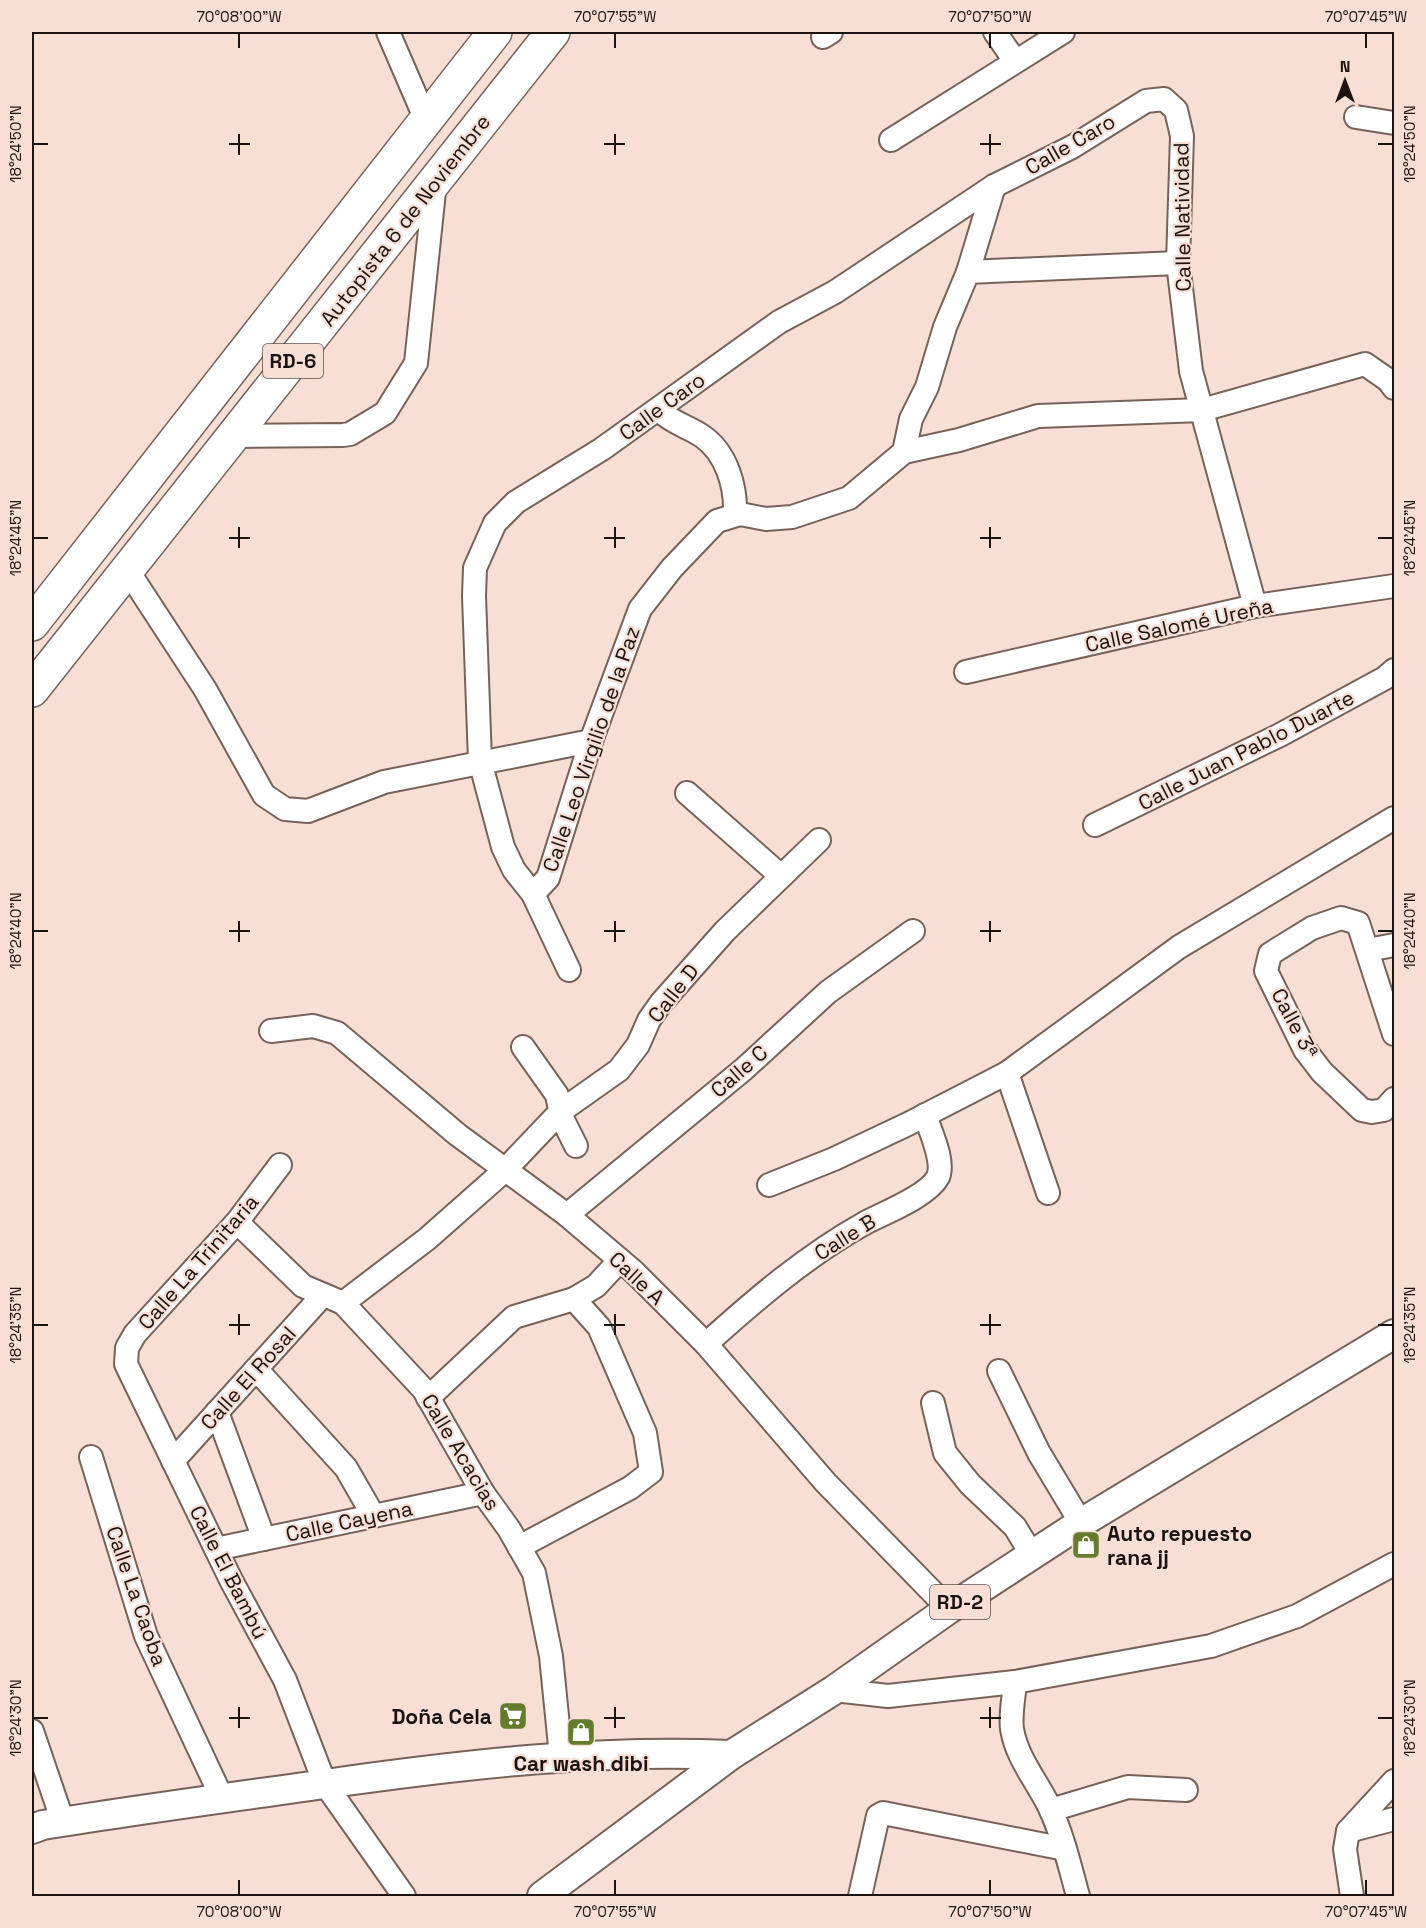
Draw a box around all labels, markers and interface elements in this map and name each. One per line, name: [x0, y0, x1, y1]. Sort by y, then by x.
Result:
text: 70°08'00"W: [196, 7, 282, 26]
text: 70°07'55"W: [574, 7, 656, 26]
text: 70°07'50"W: [948, 7, 1032, 26]
text: 70°07'45"W: [1325, 7, 1407, 26]
north arrow: [1315, 51, 1375, 111]
text: N: [1340, 56, 1350, 77]
text: 18°24'50"N: [6, 105, 25, 183]
text: 18°24'50"N: [1400, 105, 1419, 183]
street label: Calle Caro: [1020, 107, 1120, 181]
street label: Autopista 6 de Noviembre: [314, 109, 496, 331]
street label: Calle Natividad: [1167, 142, 1197, 292]
road number: RD-6: [263, 344, 323, 378]
street label: Calle Caro: [614, 366, 710, 446]
text: 18°24'45"N: [6, 500, 25, 576]
text: 18°24'45"N: [1400, 500, 1419, 576]
street label: Calle Salomé Ureña: [1083, 592, 1275, 658]
street label: Calle Leo Virgilio de la Paz: [536, 623, 646, 875]
street label: Calle Juan Pablo Duarte: [1133, 684, 1359, 816]
text: 18°24'40"N: [6, 892, 25, 970]
text: 18°24'40"N: [1400, 892, 1419, 970]
street label: Calle D: [642, 958, 704, 1028]
street label: Calle 3ª: [1265, 983, 1325, 1063]
street label: Calle C: [705, 1039, 773, 1103]
street label: Calle La Trinitaria: [132, 1189, 264, 1335]
street label: Calle B: [809, 1208, 881, 1266]
street label: Calle A: [603, 1245, 671, 1311]
text: 18°24'35"N: [6, 1287, 25, 1363]
text: 18°24'35"N: [1400, 1287, 1419, 1363]
street label: Calle El Rosal: [194, 1320, 302, 1436]
street label: Calle Acacias: [416, 1389, 506, 1515]
street label: Calle Cayena: [283, 1494, 415, 1548]
street label: Calle El Bambú: [184, 1501, 274, 1643]
place label: Auto repuesto rana jj: [1107, 1520, 1252, 1571]
street label: Calle La Caoba: [100, 1522, 174, 1670]
shop icon: Auto repuesto rana jj: [1070, 1529, 1102, 1561]
road number: RD-2: [930, 1585, 990, 1619]
text: 18°24'30"N: [6, 1679, 25, 1757]
text: 18°24'30"N: [1400, 1679, 1419, 1757]
supermarket icon: Doña Cela: [497, 1700, 529, 1732]
place label: Doña Cela: [391, 1703, 492, 1730]
shop icon: Car wash dibi: [565, 1716, 597, 1748]
place label: Car wash dibi: [513, 1750, 649, 1777]
text: 70°08'00"W: [196, 1902, 282, 1921]
text: 70°07'55"W: [574, 1902, 656, 1921]
text: 70°07'50"W: [948, 1902, 1032, 1921]
text: 70°07'45"W: [1325, 1902, 1407, 1921]

